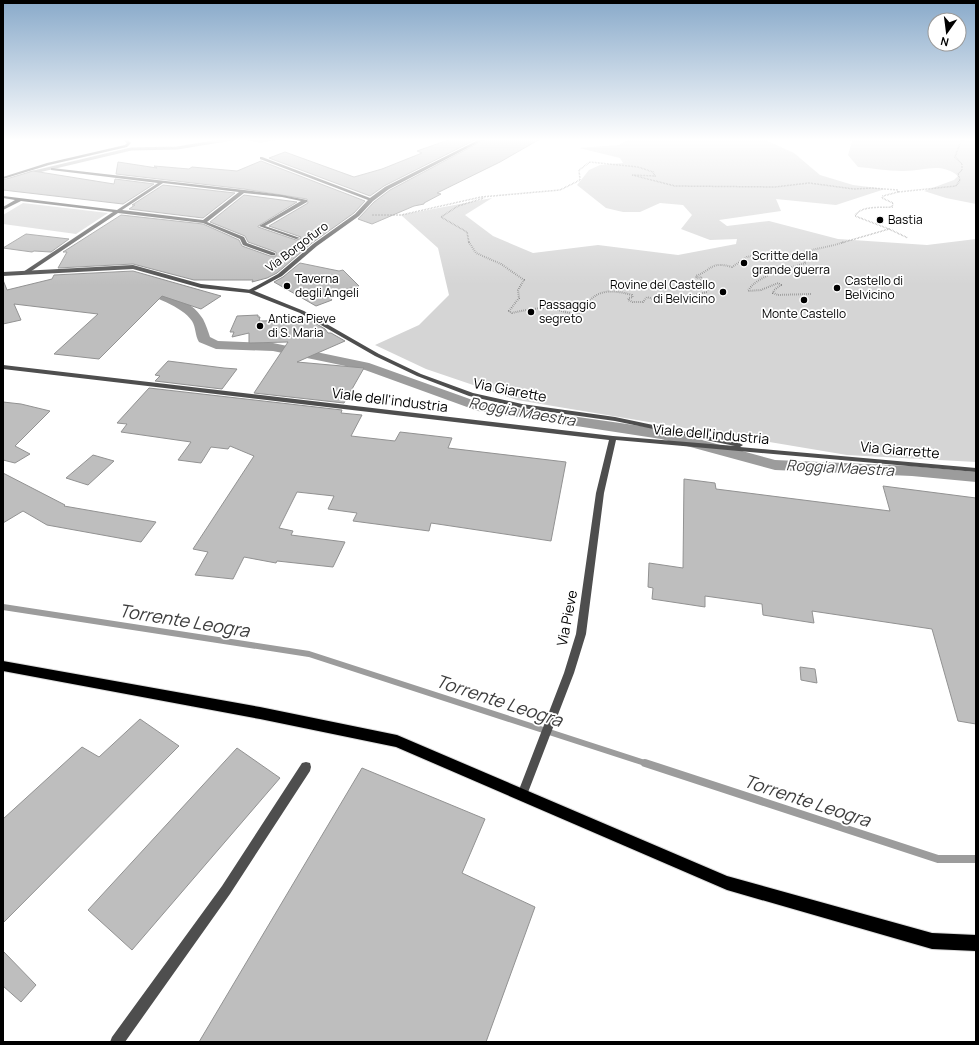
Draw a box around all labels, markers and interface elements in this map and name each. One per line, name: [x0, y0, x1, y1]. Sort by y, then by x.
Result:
north arrow: [927, 12, 967, 52]
text: N: [939, 34, 950, 50]
place label: Bastia: [888, 211, 923, 228]
marker: Bastia: [875, 215, 885, 225]
street label: Via Borgofuro: [262, 217, 331, 276]
place label: Scritte della grande guerra: [752, 247, 830, 278]
marker: Scritte della grande guerra: [739, 258, 749, 268]
place label: Taverna degli Angeli: [295, 270, 359, 301]
place label: Castello di Belvicino: [845, 272, 903, 303]
place label: Rovine del Castello di Belvicino: [610, 276, 715, 307]
marker: Taverna degli Angeli: [282, 281, 292, 291]
marker: Castello di Belvicino: [832, 283, 842, 293]
marker: Rovine del Castello di Belvicino: [718, 287, 728, 297]
marker: Monte Castello: [799, 295, 809, 305]
place label: Passaggio segreto: [539, 296, 596, 327]
place label: Monte Castello: [762, 305, 846, 322]
marker: Passaggio segreto: [526, 307, 536, 317]
place label: Antica Pieve di S. Maria: [268, 310, 336, 341]
marker: Antica Pieve di S. Maria: [255, 321, 265, 331]
street label: Via Giarette: [472, 373, 549, 406]
street label: Viale dell'industria: [331, 383, 449, 416]
water label: Roggia Maestra: [467, 392, 578, 431]
street label: Viale dell'industria: [652, 419, 770, 448]
street label: Via Giarrette: [860, 437, 941, 462]
water label: Roggia Maestra: [786, 454, 895, 481]
street label: Via Pieve: [552, 588, 581, 648]
water label: Torrente Leogra: [117, 598, 252, 642]
water label: Torrente Leogra: [433, 668, 567, 732]
water label: Torrente Leogra: [741, 768, 875, 832]

